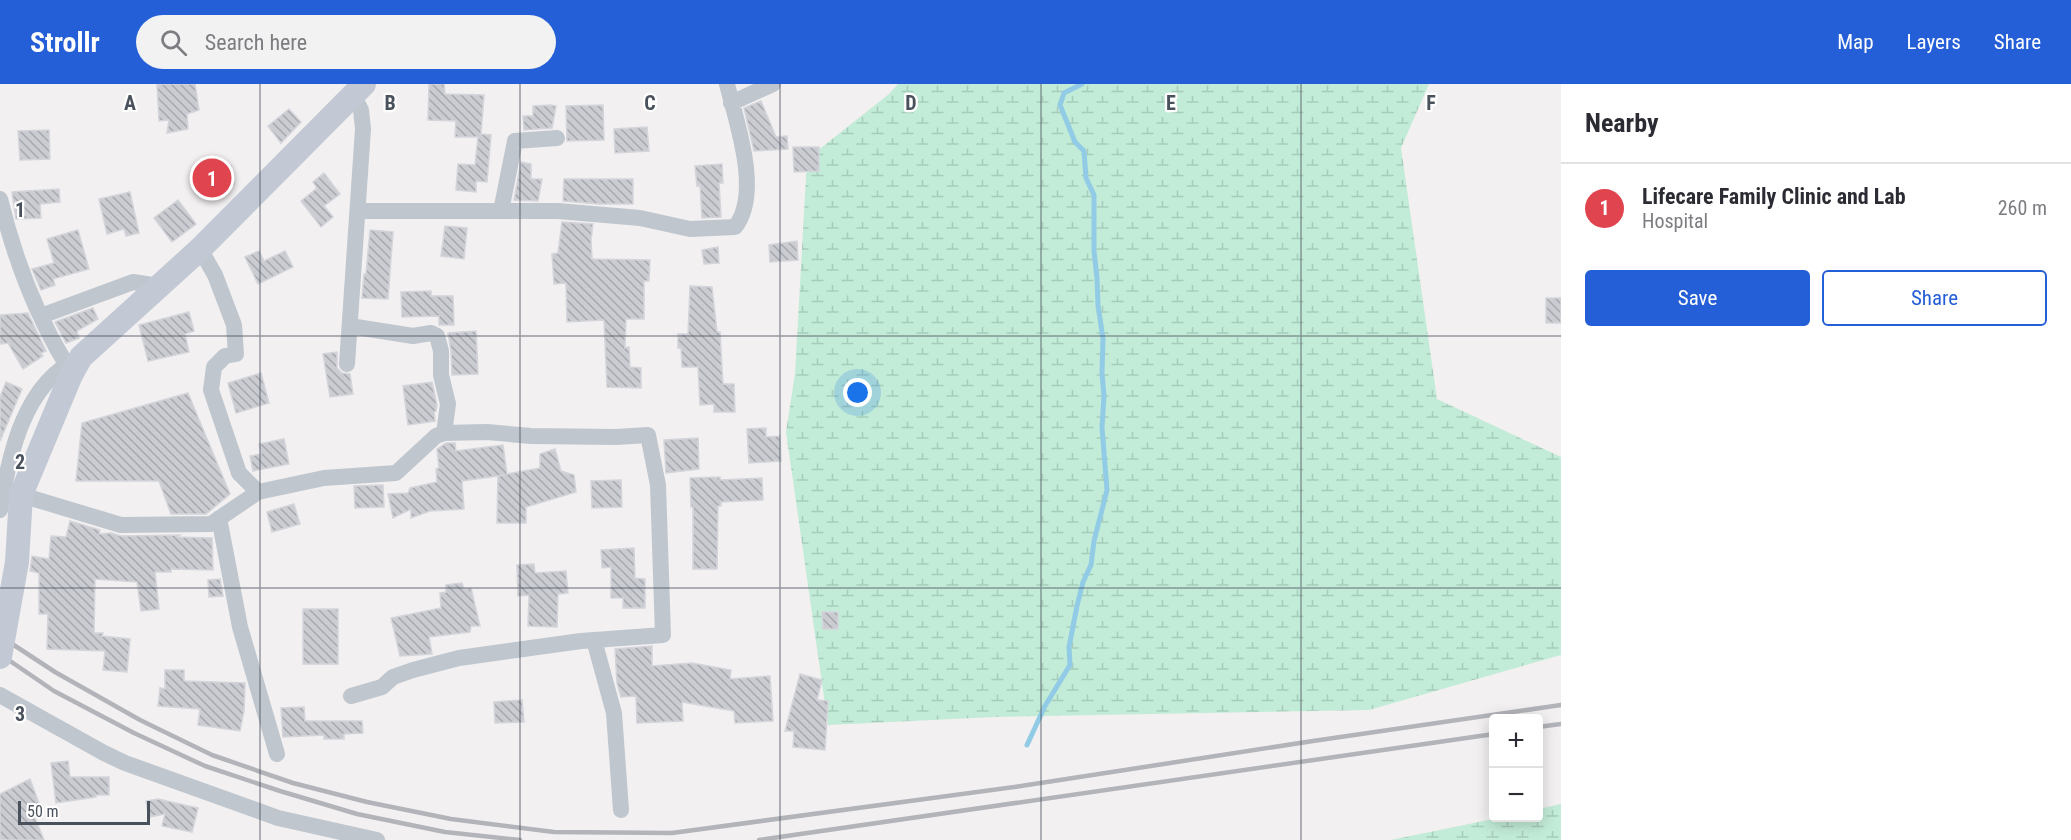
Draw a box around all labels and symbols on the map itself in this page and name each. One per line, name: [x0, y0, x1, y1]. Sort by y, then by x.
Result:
text: A: [124, 91, 136, 115]
text: B: [384, 91, 396, 115]
text: C: [644, 91, 656, 115]
text: D: [905, 91, 917, 115]
text: E: [1166, 91, 1176, 115]
text: F: [1426, 91, 1436, 115]
pin: 1: [192, 156, 232, 200]
text: 1: [15, 198, 25, 222]
your location: [843, 378, 872, 407]
text: 2: [15, 450, 25, 474]
text: 3: [15, 702, 25, 726]
scale bar: [18, 798, 150, 826]

